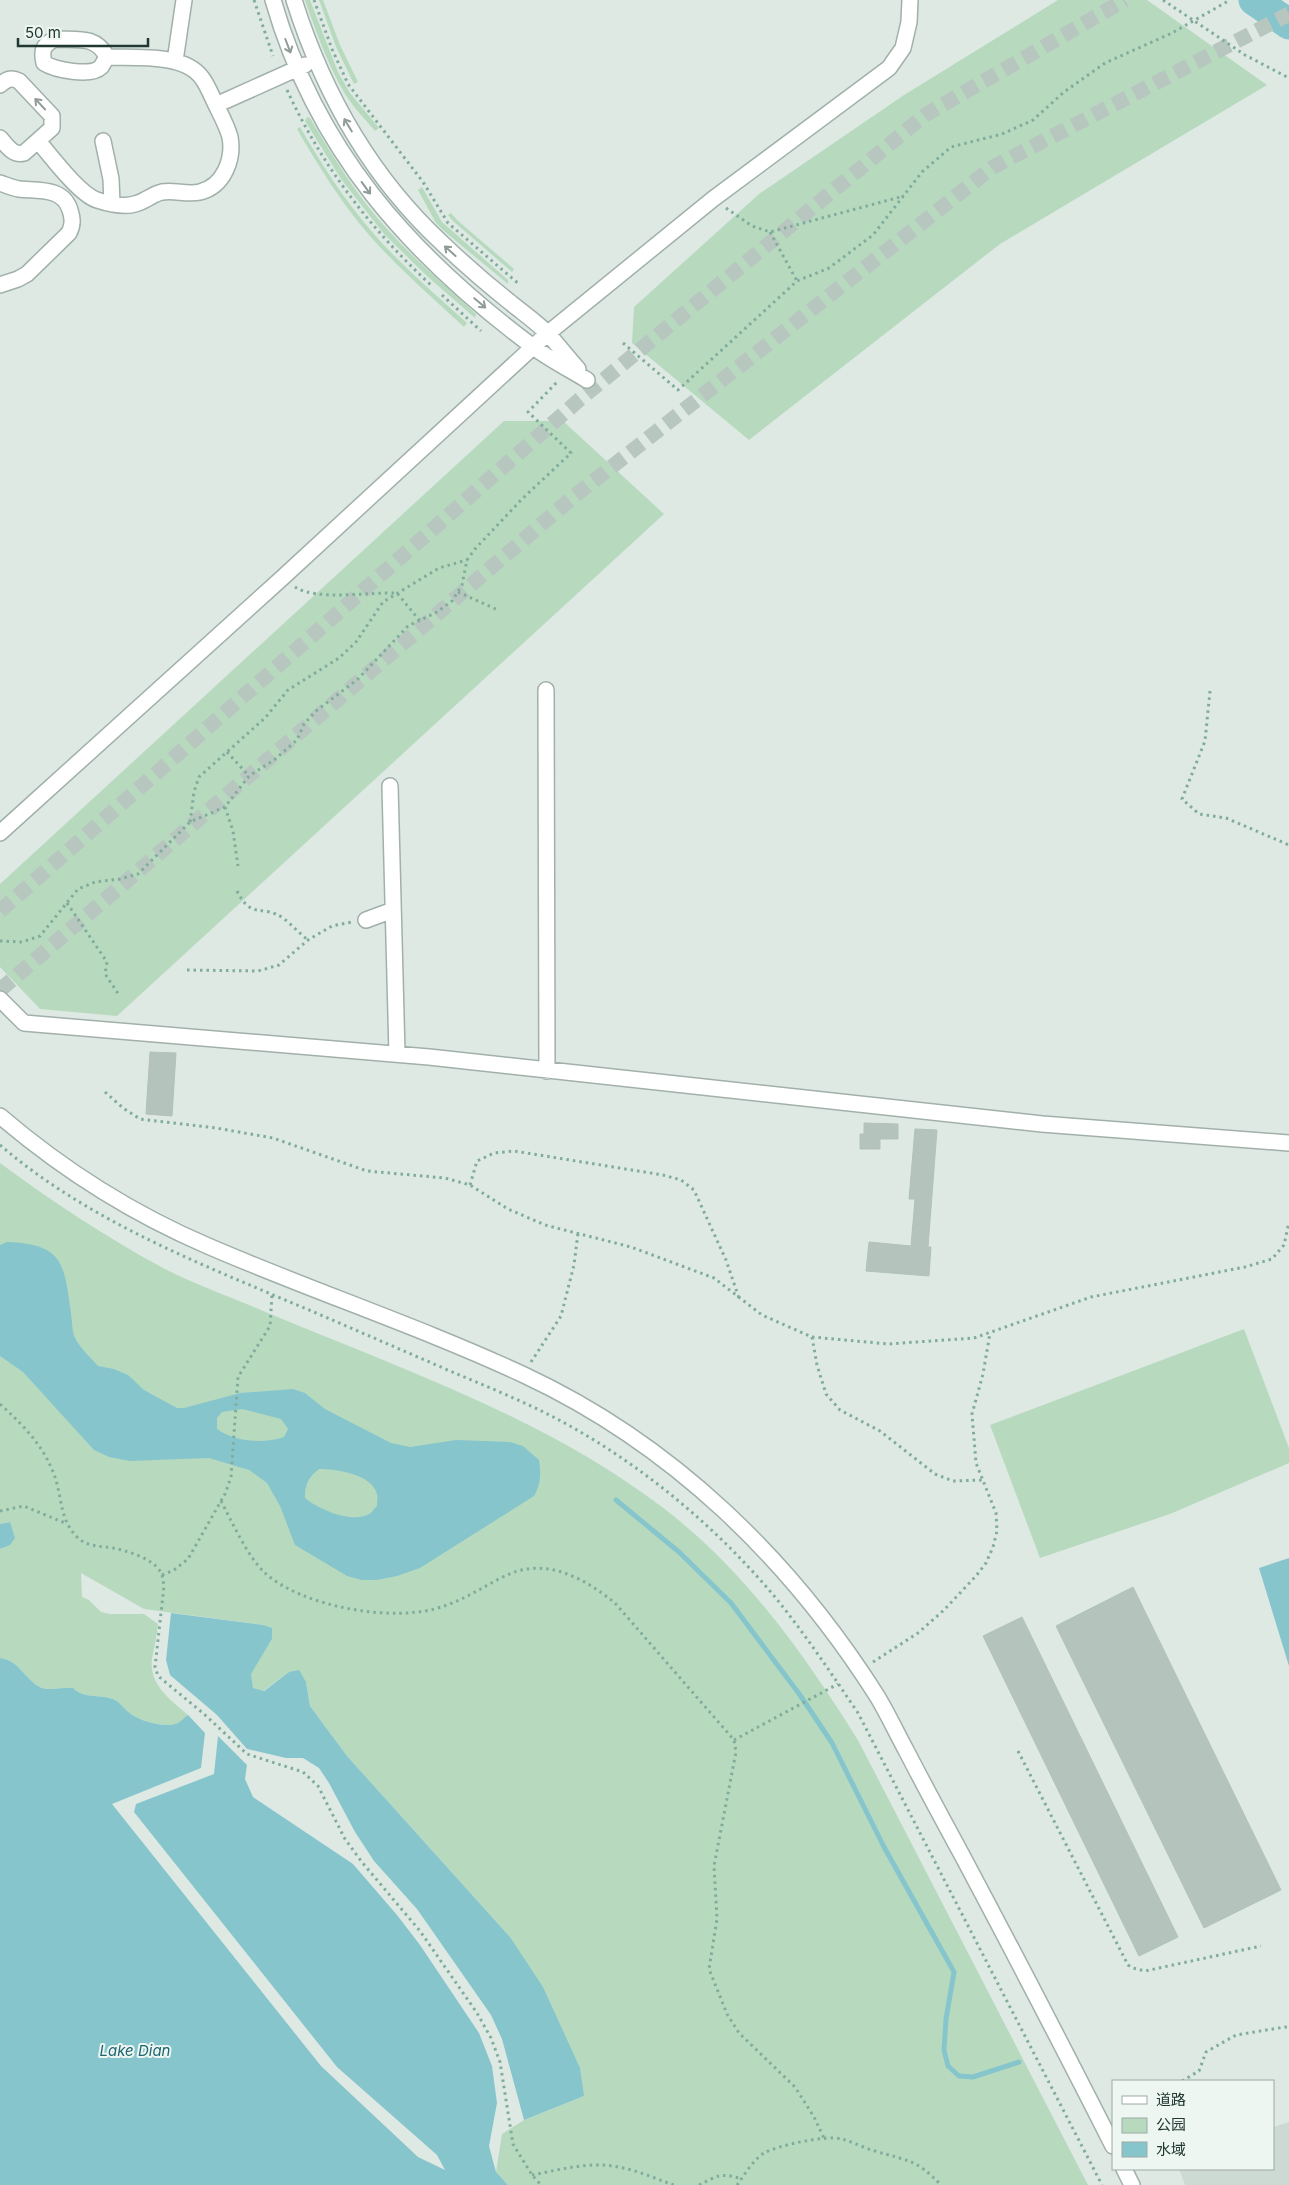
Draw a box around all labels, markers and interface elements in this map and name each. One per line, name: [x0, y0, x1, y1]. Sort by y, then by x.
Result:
scale bar: [18, 15, 148, 47]
text: 50 m: [25, 23, 61, 42]
one-way arrow: [284, 38, 293, 53]
one-way arrow: [34, 98, 46, 111]
one-way arrow: [343, 119, 353, 133]
one-way arrow: [361, 181, 372, 194]
one-way arrow: [444, 245, 457, 257]
one-way arrow: [473, 298, 486, 309]
water label: Lake Dian: [100, 2041, 171, 2060]
legend: [1112, 2080, 1274, 2170]
text: 道路: [1156, 2090, 1186, 2109]
text: 公园: [1156, 2115, 1186, 2134]
text: 水域: [1156, 2140, 1186, 2159]

